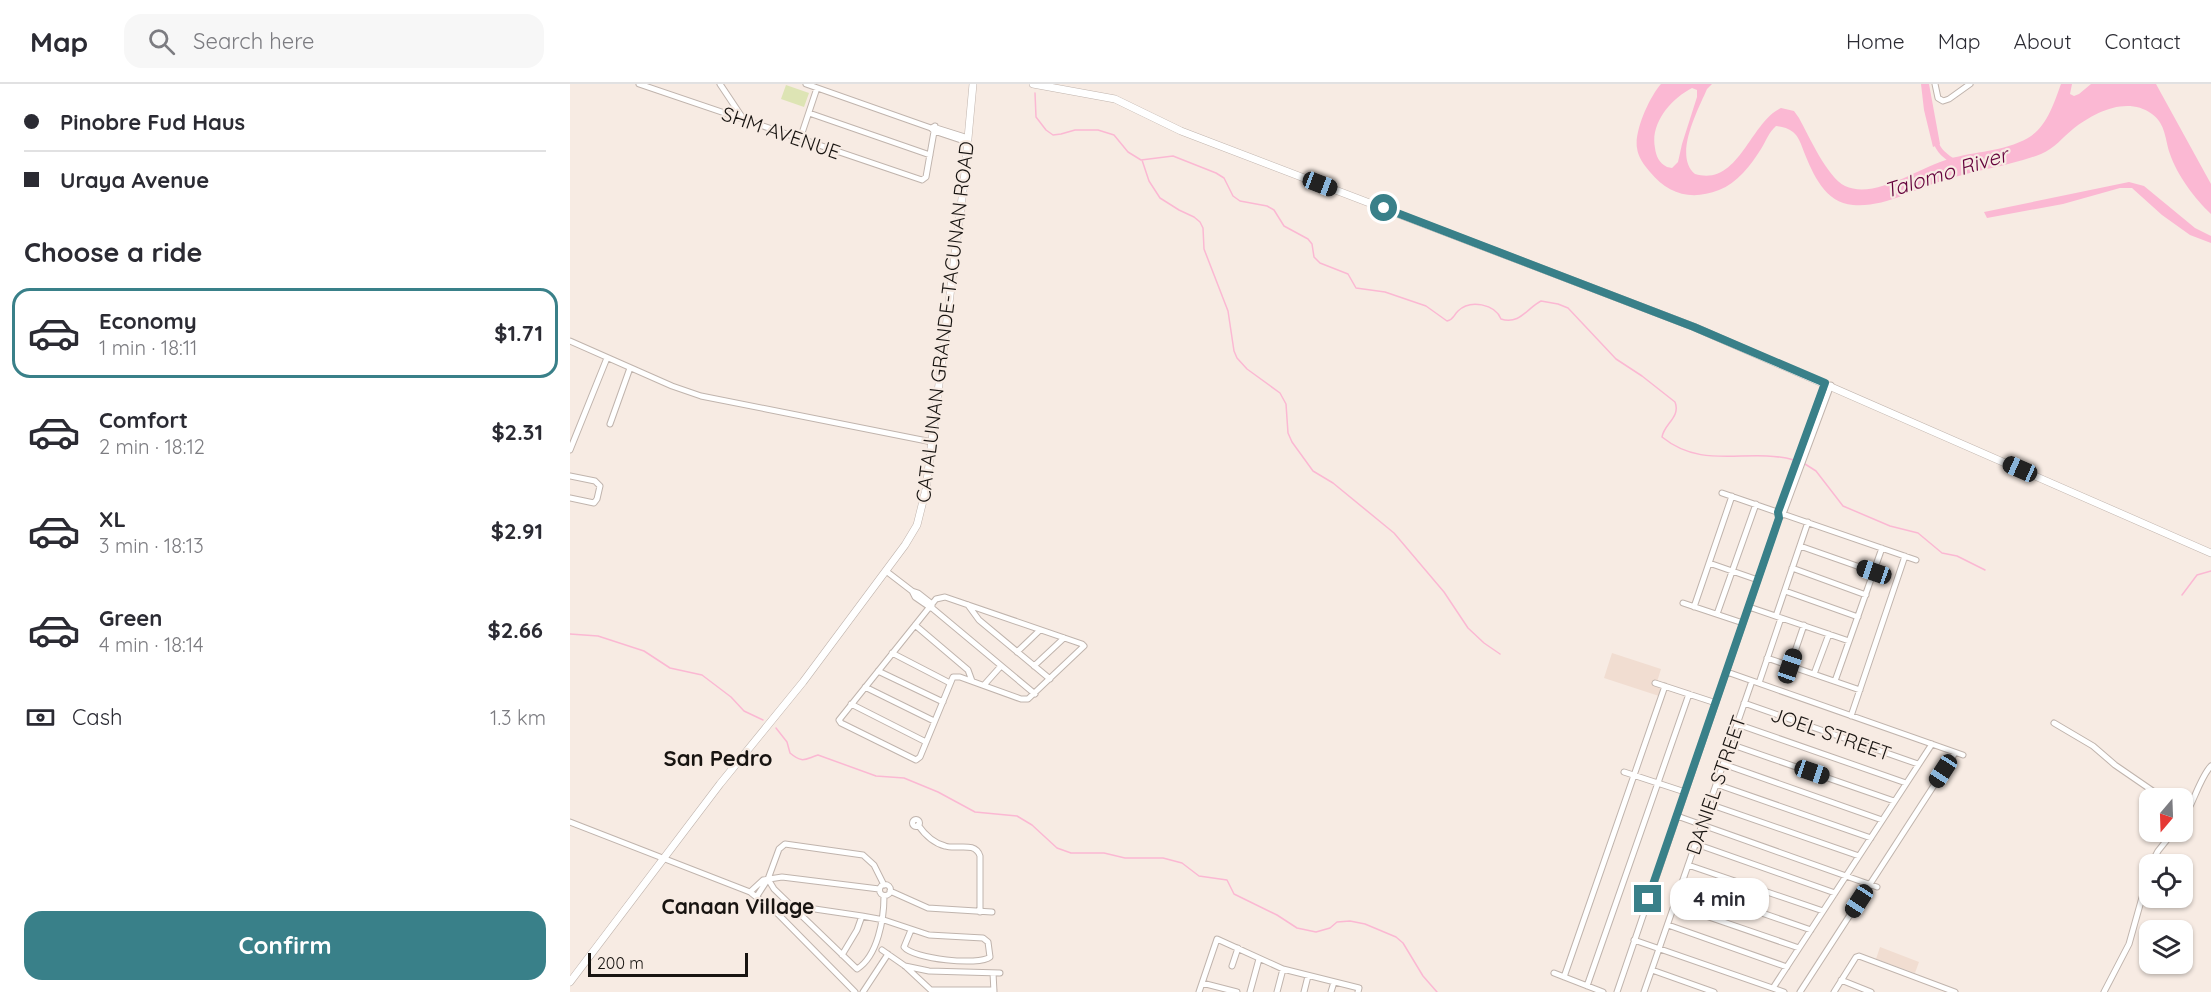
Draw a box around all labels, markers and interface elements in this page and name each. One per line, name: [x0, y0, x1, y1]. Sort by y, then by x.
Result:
search box: [124, 14, 544, 68]
text: Map: [30, 24, 88, 59]
icon: search: [145, 25, 178, 58]
text: Search here: [193, 27, 315, 55]
text: Home: [1846, 28, 1905, 54]
text: Map: [1938, 28, 1981, 54]
text: About: [2014, 28, 2072, 54]
text: Contact: [2105, 28, 2181, 54]
street label: SHM AVENUE: [719, 101, 844, 164]
text: Pinobre Fud Haus: [60, 108, 245, 136]
street label: CATALUNAN GRANDE-TACUNAN ROAD: [910, 140, 979, 504]
water label: Talomo River: [1881, 140, 2013, 203]
text: Uraya Avenue: [60, 166, 209, 194]
car: [1300, 169, 1340, 199]
route start: [1370, 194, 1397, 221]
text: Choose a ride: [24, 235, 202, 269]
icon: car: [27, 306, 81, 360]
text: Economy: [99, 307, 197, 335]
text: $1.71: [494, 319, 543, 347]
text: 1 min · 18:11: [99, 335, 198, 360]
icon: car: [27, 405, 81, 459]
text: Comfort: [99, 406, 188, 434]
text: $2.31: [491, 418, 543, 446]
text: 2 min · 18:12: [99, 434, 205, 459]
car: [2000, 453, 2040, 485]
icon: car: [27, 504, 81, 558]
text: XL: [99, 505, 126, 533]
text: $2.91: [491, 517, 543, 545]
text: 3 min · 18:13: [99, 533, 204, 558]
car: [1854, 558, 1894, 586]
icon: car: [27, 603, 81, 657]
text: Green: [99, 604, 162, 632]
text: $2.66: [488, 616, 543, 644]
text: 4 min · 18:14: [99, 632, 203, 657]
car: [1776, 646, 1804, 686]
icon: cash: [24, 701, 57, 734]
street label: JOEL STREET: [1768, 701, 1895, 766]
text: Cash: [72, 703, 123, 731]
text: 1.3 km: [490, 705, 546, 730]
street label: DANIEL STREET: [1680, 712, 1751, 858]
district label: San Pedro: [664, 744, 772, 772]
car: [1926, 751, 1960, 791]
car: [1792, 758, 1832, 786]
north arrow: [2139, 788, 2193, 842]
map controls: [2139, 788, 2193, 974]
button: locate: [2139, 854, 2193, 908]
callout: 4 min: [1669, 878, 1768, 920]
car: [1842, 881, 1876, 921]
route end: [1634, 885, 1661, 912]
text: 4 min: [1693, 886, 1746, 911]
district label: Canaan Village: [662, 893, 814, 919]
button: Confirm: [24, 911, 546, 980]
button: layers: [2139, 920, 2193, 974]
scale bar: [588, 950, 748, 978]
text: 200 m: [597, 953, 644, 973]

